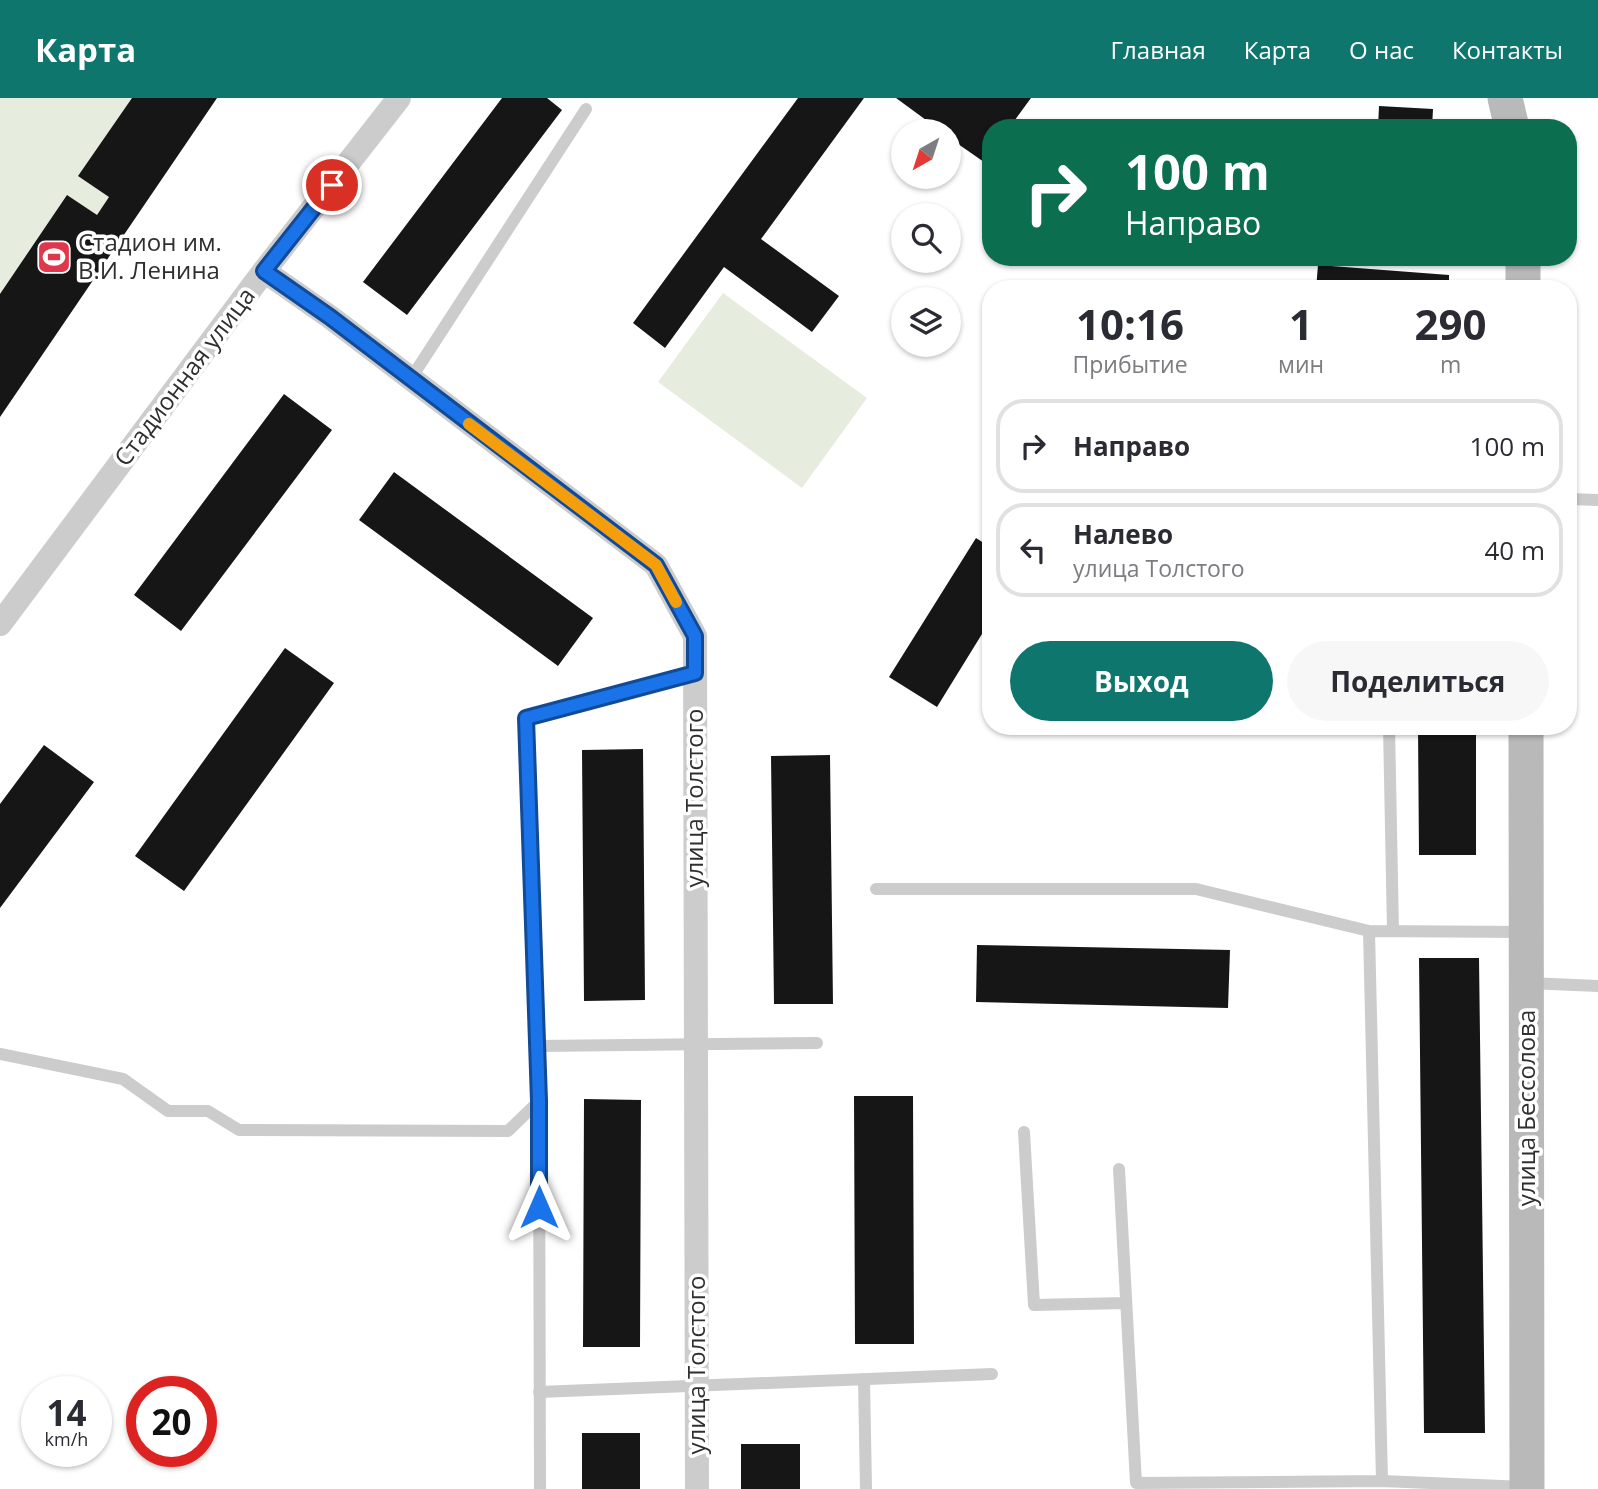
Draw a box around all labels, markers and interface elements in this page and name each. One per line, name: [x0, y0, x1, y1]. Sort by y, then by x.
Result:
text: Карта: [35, 27, 136, 72]
text: Главная: [1111, 33, 1206, 66]
text: Карта: [1244, 33, 1311, 66]
text: О нас: [1349, 33, 1414, 66]
text: Контакты: [1452, 33, 1563, 66]
north arrow: [891, 119, 961, 189]
map controls: [891, 119, 961, 357]
text: 100 m: [1125, 138, 1270, 204]
icon: right: [1010, 147, 1101, 238]
pin: [302, 155, 362, 215]
icon: arrive: [313, 166, 351, 204]
text: Направо: [1125, 201, 1261, 244]
button: search: [891, 203, 961, 273]
place label: Стадион им. В.И. Ленина: [78, 225, 222, 286]
sports icon: Стадион им. В.И. Ленина: [35, 238, 73, 276]
street label: Стадионная улица: [106, 280, 262, 472]
button: layers: [891, 287, 961, 357]
text: 10:16: [1076, 295, 1184, 352]
text: 1: [1289, 295, 1313, 352]
text: 290: [1415, 295, 1487, 352]
text: Прибытие: [1072, 348, 1188, 380]
text: мин: [1278, 348, 1324, 380]
text: m: [1440, 348, 1461, 380]
icon: right: [1014, 427, 1052, 465]
text: Направо: [1073, 428, 1190, 464]
text: 100 m: [1470, 428, 1545, 464]
text: Налево: [1073, 516, 1173, 552]
icon: left: [1014, 531, 1052, 569]
text: 40 m: [1484, 532, 1545, 568]
text: улица Толстого: [1073, 552, 1245, 584]
button: Выход: [1010, 641, 1273, 721]
button: Поделиться: [1287, 641, 1549, 721]
street label: улица Толстого: [677, 708, 710, 888]
street label: улица Бессолова: [1509, 1010, 1542, 1206]
position arrow: [502, 1170, 576, 1244]
street label: улица Толстого: [679, 1275, 712, 1455]
speed limit sign: 20: [126, 1376, 217, 1467]
text: 14: [46, 1389, 87, 1436]
text: km/h: [45, 1427, 88, 1451]

